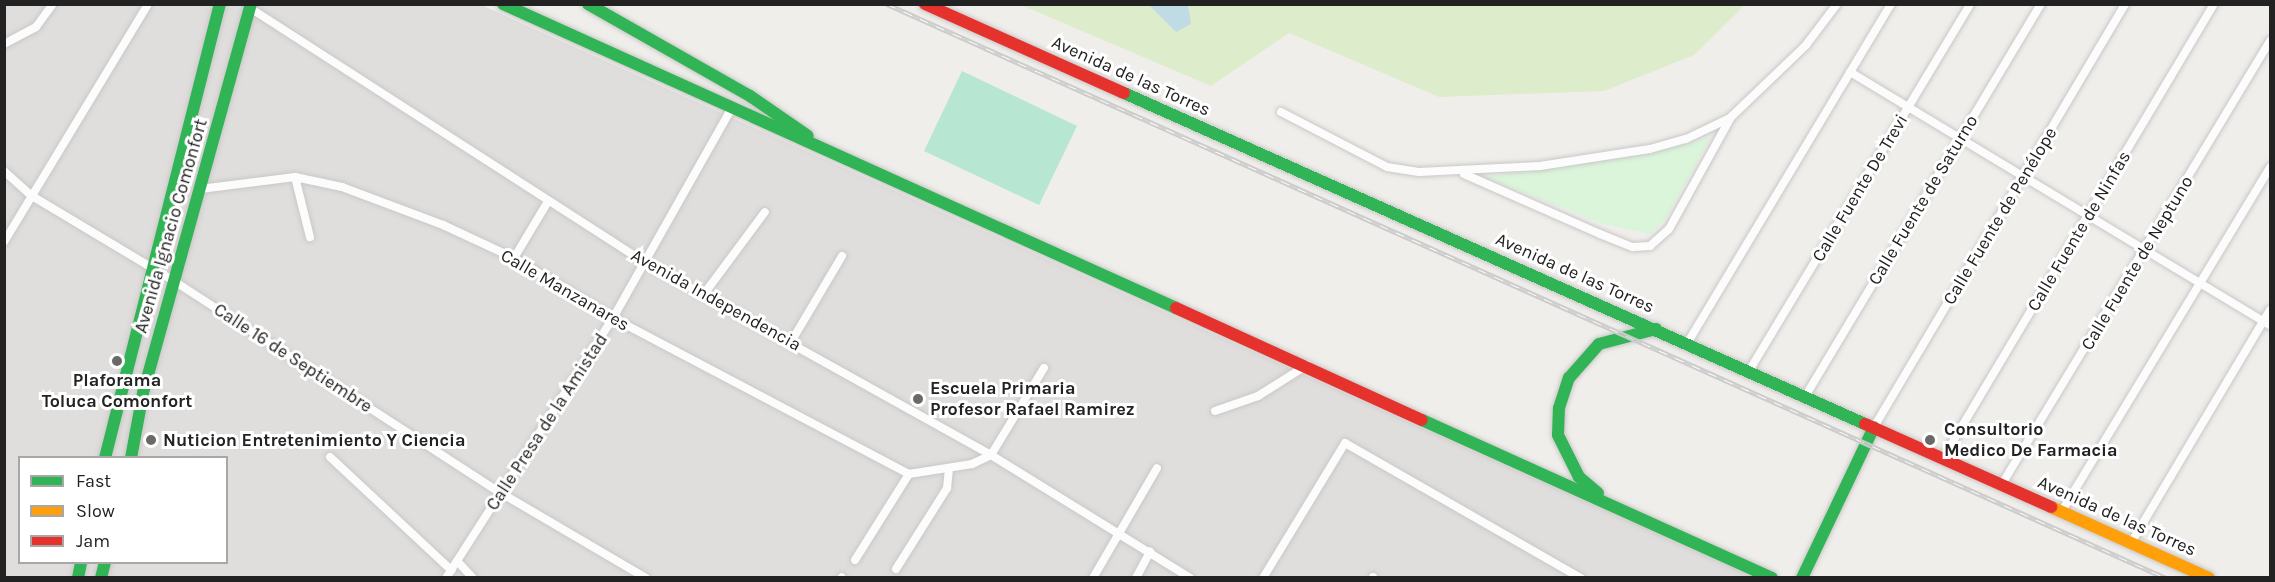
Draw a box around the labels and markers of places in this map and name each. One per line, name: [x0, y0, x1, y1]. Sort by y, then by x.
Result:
marker: Plaforama Toluca Comonfort: [110, 354, 124, 368]
place label: Plaforama Toluca Comonfort: [42, 370, 192, 412]
place label: Escuela Primaria Profesor Rafael Ramirez: [930, 378, 1135, 420]
marker: Escuela Primaria Profesor Rafael Ramirez: [911, 392, 925, 406]
place label: Consultorio Medico De Farmacia: [1944, 419, 2118, 462]
place label: Nuticion Entretenimiento Y Ciencia: [163, 429, 466, 451]
marker: Consultorio Medico De Farmacia: [1921, 431, 1939, 449]
marker: Nuticion Entretenimiento Y Ciencia: [144, 433, 158, 447]

